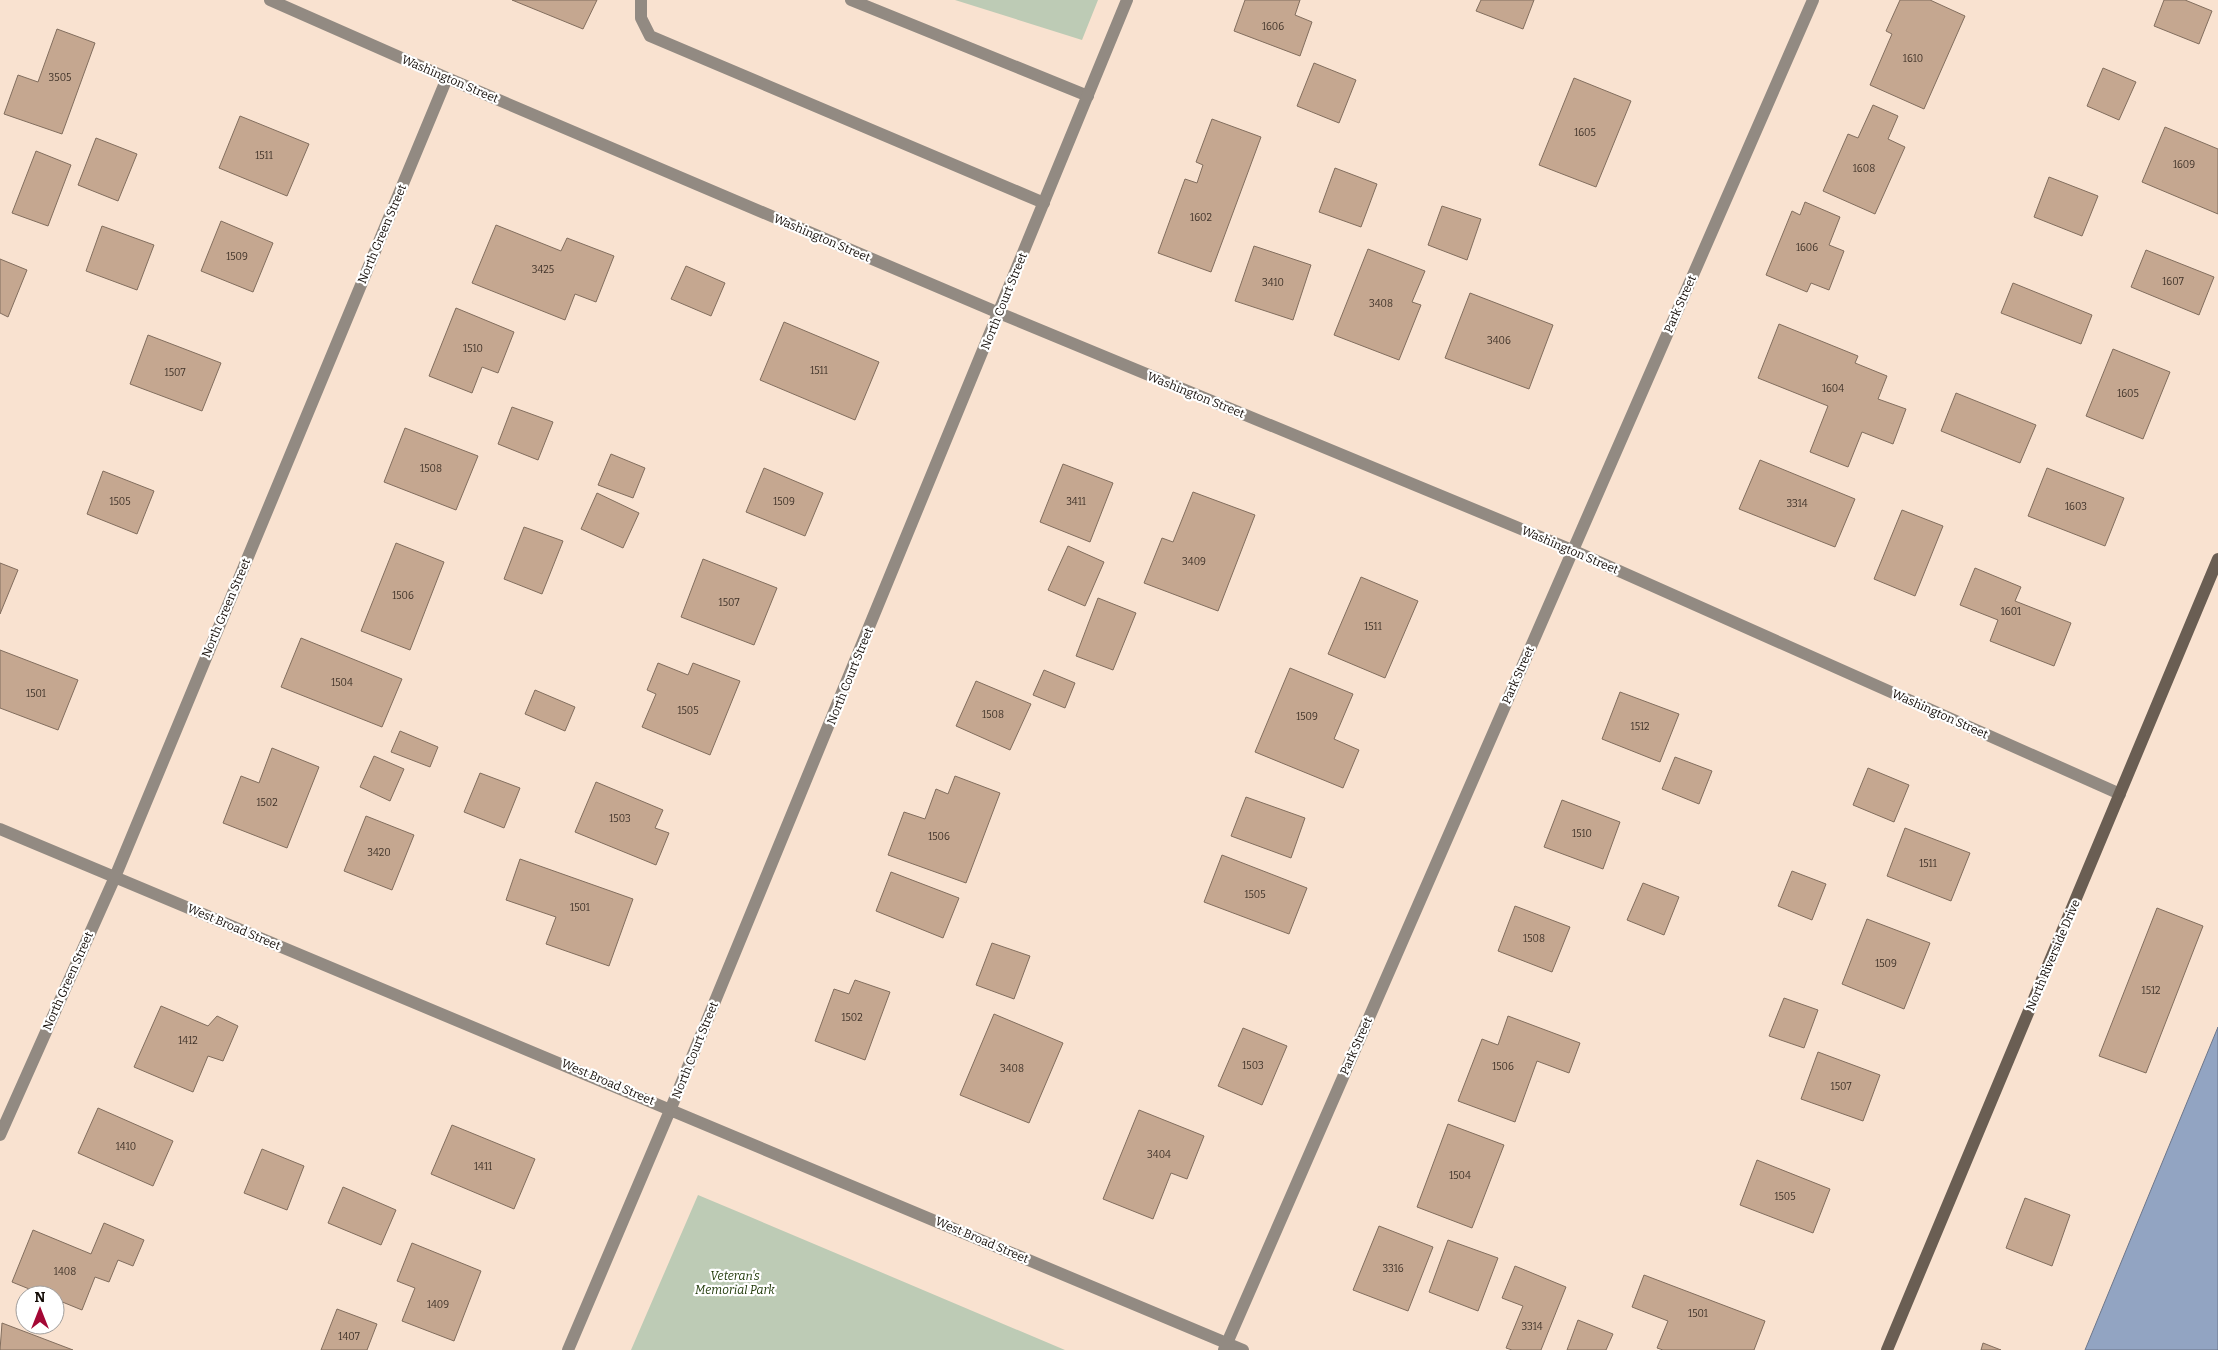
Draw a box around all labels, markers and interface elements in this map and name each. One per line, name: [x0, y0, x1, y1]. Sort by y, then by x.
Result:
house number: 1606: [1262, 21, 1284, 33]
street label: Washington Street: [399, 52, 501, 106]
house number: 1610: [1903, 53, 1923, 65]
house number: 3505: [49, 72, 71, 84]
house number: 1605: [1574, 127, 1596, 139]
house number: 1511: [255, 150, 273, 162]
house number: 1609: [2173, 159, 2195, 171]
house number: 1608: [1853, 163, 1875, 175]
street label: North Green Street: [355, 182, 410, 286]
street label: Washington Street: [771, 211, 873, 265]
house number: 1602: [1190, 212, 1212, 224]
house number: 1606: [1796, 242, 1818, 254]
street label: North Court Street: [978, 250, 1030, 352]
house number: 1509: [226, 251, 248, 263]
house number: 3425: [532, 264, 554, 276]
street label: Park Street: [1661, 272, 1699, 335]
house number: 1607: [2162, 276, 2184, 288]
house number: 3410: [1262, 277, 1284, 289]
house number: 3408: [1369, 298, 1393, 310]
house number: 3406: [1487, 335, 1511, 347]
house number: 1510: [463, 343, 483, 355]
house number: 1511: [810, 365, 828, 377]
house number: 1507: [165, 367, 185, 379]
street label: Washington Street: [1145, 369, 1247, 421]
house number: 1604: [1822, 383, 1844, 395]
house number: 1605: [2117, 388, 2139, 400]
house number: 1508: [420, 463, 442, 475]
house number: 1505: [109, 496, 131, 508]
house number: 1509: [773, 496, 795, 508]
house number: 3411: [1066, 496, 1086, 508]
house number: 3314: [1786, 498, 1808, 510]
house number: 1603: [2065, 501, 2087, 513]
street label: Washington Street: [1519, 523, 1621, 577]
street label: North Green Street: [199, 556, 254, 660]
house number: 3409: [1182, 556, 1206, 568]
house number: 1506: [392, 590, 414, 602]
house number: 1507: [719, 597, 739, 609]
house number: 1601: [2001, 606, 2021, 618]
house number: 1511: [1364, 621, 1382, 633]
street label: North Court Street: [824, 625, 876, 727]
street label: Park Street: [1499, 643, 1537, 706]
house number: 1504: [331, 677, 353, 689]
street label: Washington Street: [1890, 686, 1991, 742]
house number: 1501: [26, 688, 46, 700]
house number: 1505: [677, 705, 699, 717]
house number: 1508: [982, 709, 1004, 721]
house number: 1509: [1296, 711, 1318, 723]
house number: 1512: [1631, 721, 1649, 733]
house number: 1502: [256, 797, 278, 809]
house number: 1503: [609, 813, 631, 825]
house number: 1510: [1572, 828, 1592, 840]
house number: 1506: [928, 831, 950, 843]
house number: 3420: [367, 847, 391, 859]
house number: 1511: [1919, 858, 1937, 870]
house number: 1505: [1244, 889, 1266, 901]
street label: North Riverside Drive: [2023, 897, 2083, 1013]
street label: West Broad Street: [185, 901, 283, 953]
house number: 1501: [570, 902, 590, 914]
street label: North Green Street: [40, 929, 96, 1032]
house number: 1508: [1523, 933, 1545, 945]
house number: 1509: [1875, 958, 1897, 970]
house number: 1512: [2142, 985, 2160, 997]
street label: North Court Street: [669, 999, 721, 1101]
house number: 1502: [841, 1012, 863, 1024]
street label: Park Street: [1337, 1014, 1375, 1077]
house number: 1412: [178, 1035, 198, 1047]
street label: West Broad Street: [559, 1056, 657, 1108]
house number: 1503: [1242, 1060, 1264, 1072]
house number: 1506: [1492, 1061, 1514, 1073]
house number: 3408: [1000, 1063, 1024, 1075]
house number: 1507: [1831, 1081, 1851, 1093]
house number: 1410: [116, 1141, 136, 1153]
house number: 3404: [1147, 1149, 1171, 1161]
house number: 1411: [474, 1161, 492, 1173]
house number: 1504: [1449, 1170, 1471, 1182]
house number: 1505: [1774, 1191, 1796, 1203]
street label: West Broad Street: [933, 1214, 1031, 1266]
house number: 3316: [1382, 1263, 1404, 1275]
house number: 1408: [54, 1266, 76, 1278]
park label: Veteran's Memorial Park: [695, 1269, 775, 1297]
north arrow: [15, 1285, 65, 1335]
text: N: [35, 1289, 46, 1306]
house number: 1409: [427, 1299, 449, 1311]
house number: 1501: [1688, 1308, 1708, 1320]
house number: 3314: [1521, 1321, 1543, 1333]
house number: 1407: [338, 1331, 360, 1343]

